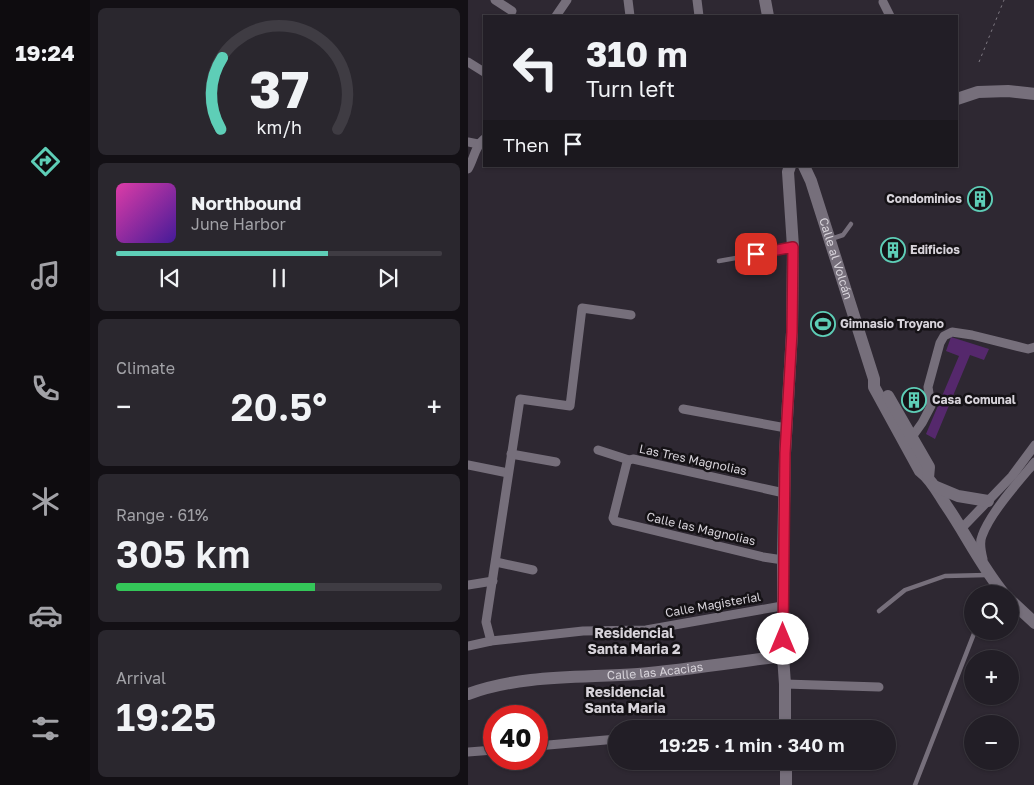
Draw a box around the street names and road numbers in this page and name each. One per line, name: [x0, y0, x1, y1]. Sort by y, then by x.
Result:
street label: Calle al Volcán: [816, 216, 856, 301]
street label: Las Tres Magnolias: [638, 441, 748, 478]
street label: Calle las Magnolias: [645, 509, 757, 548]
street label: Calle Magisterial: [664, 589, 762, 620]
street label: Calle las Acacias: [607, 659, 704, 683]

